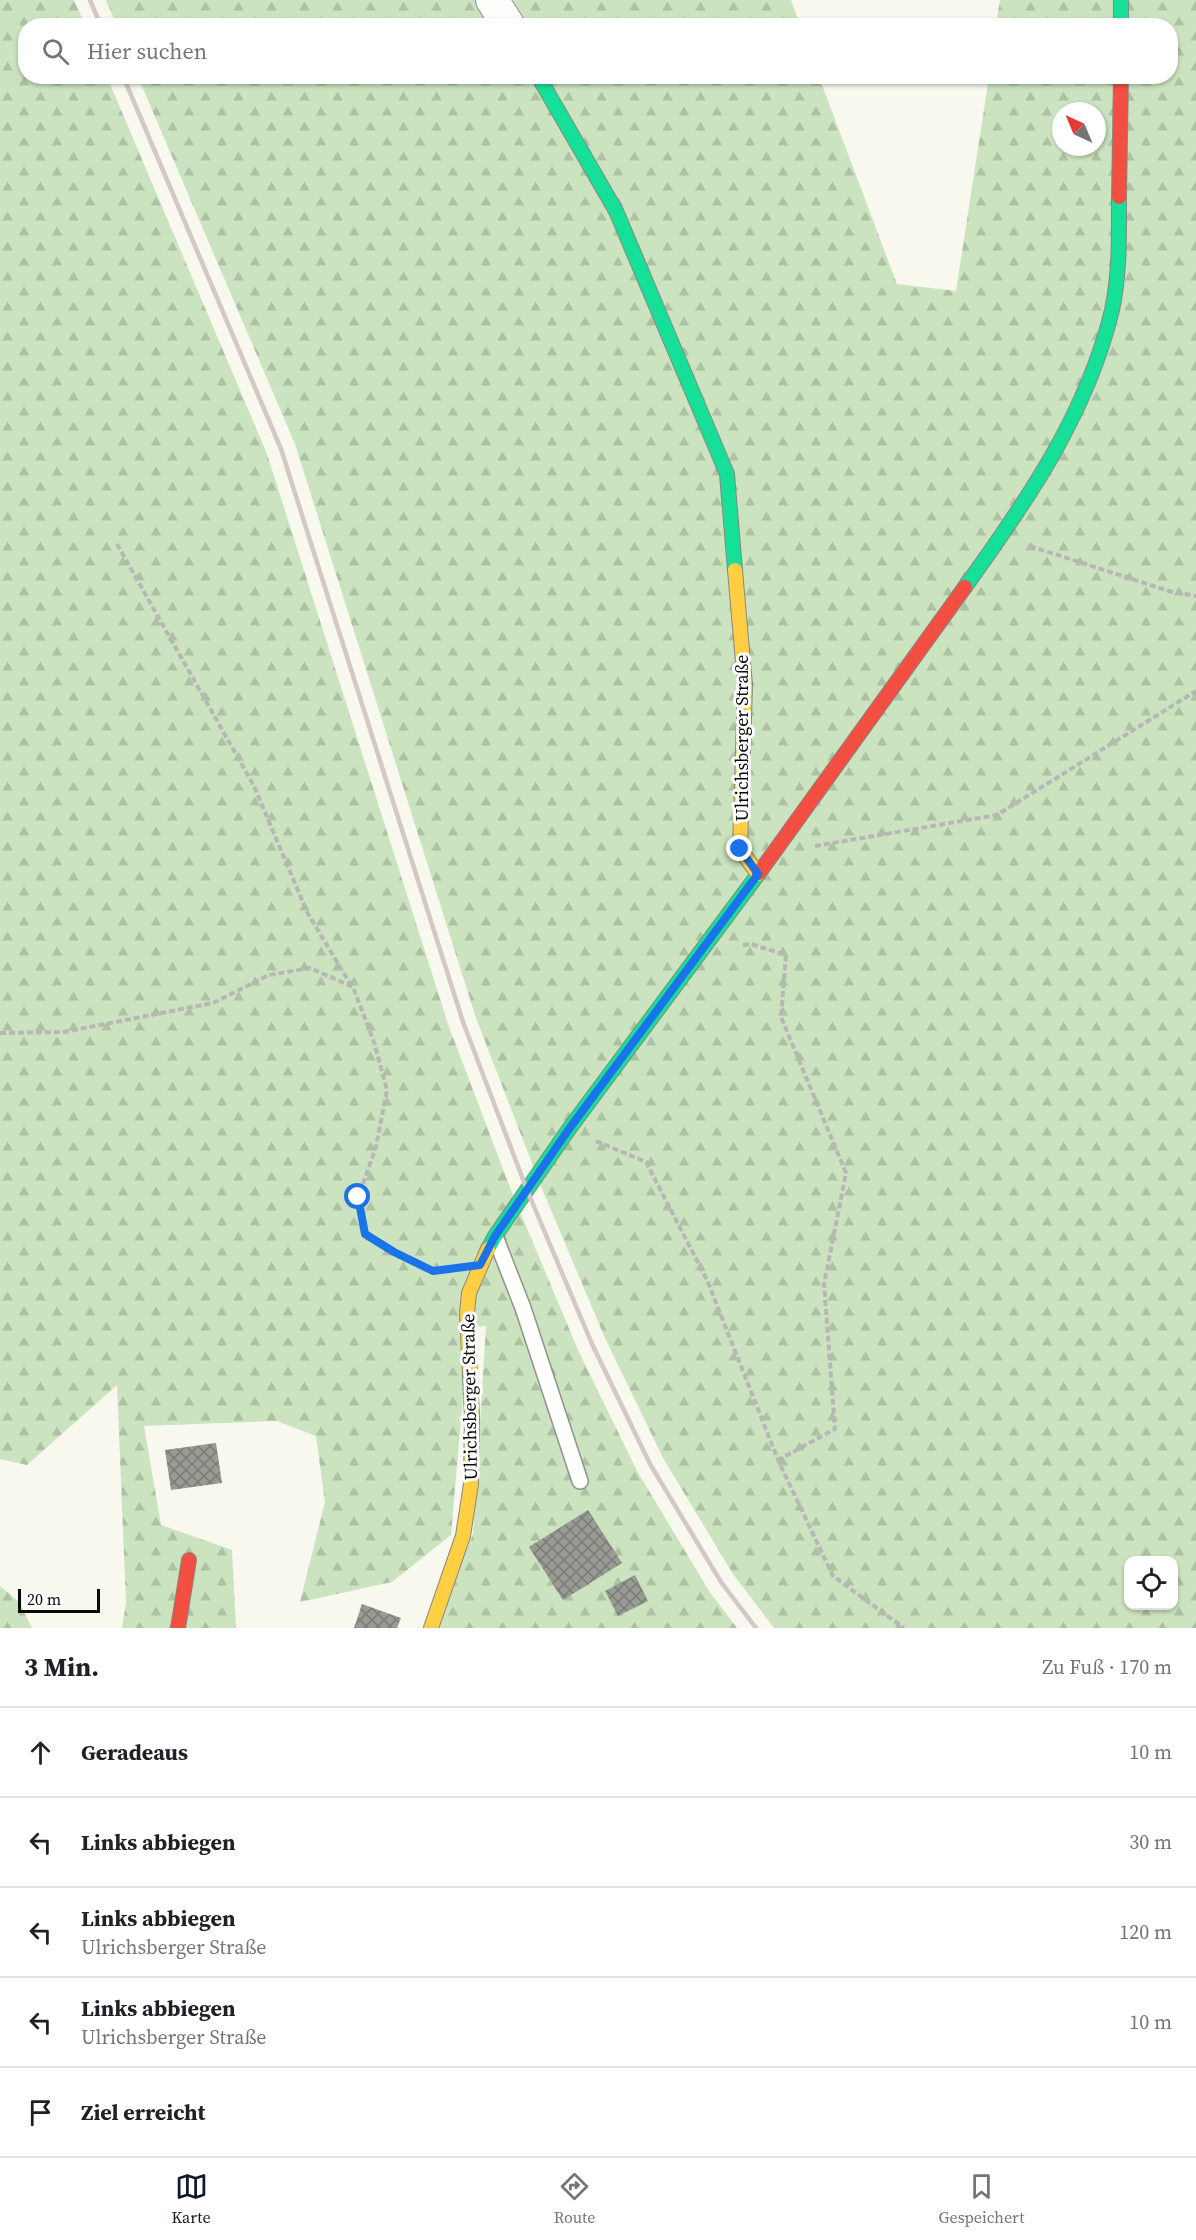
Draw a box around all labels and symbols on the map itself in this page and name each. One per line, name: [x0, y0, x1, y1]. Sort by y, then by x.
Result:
north arrow: [1052, 102, 1106, 156]
street label: Ulrichsberger Straße: [729, 655, 754, 821]
route end: [726, 835, 752, 861]
route start: [344, 1183, 370, 1209]
street label: Ulrichsberger Straße: [455, 1313, 483, 1481]
scale bar: [18, 1586, 100, 1614]

